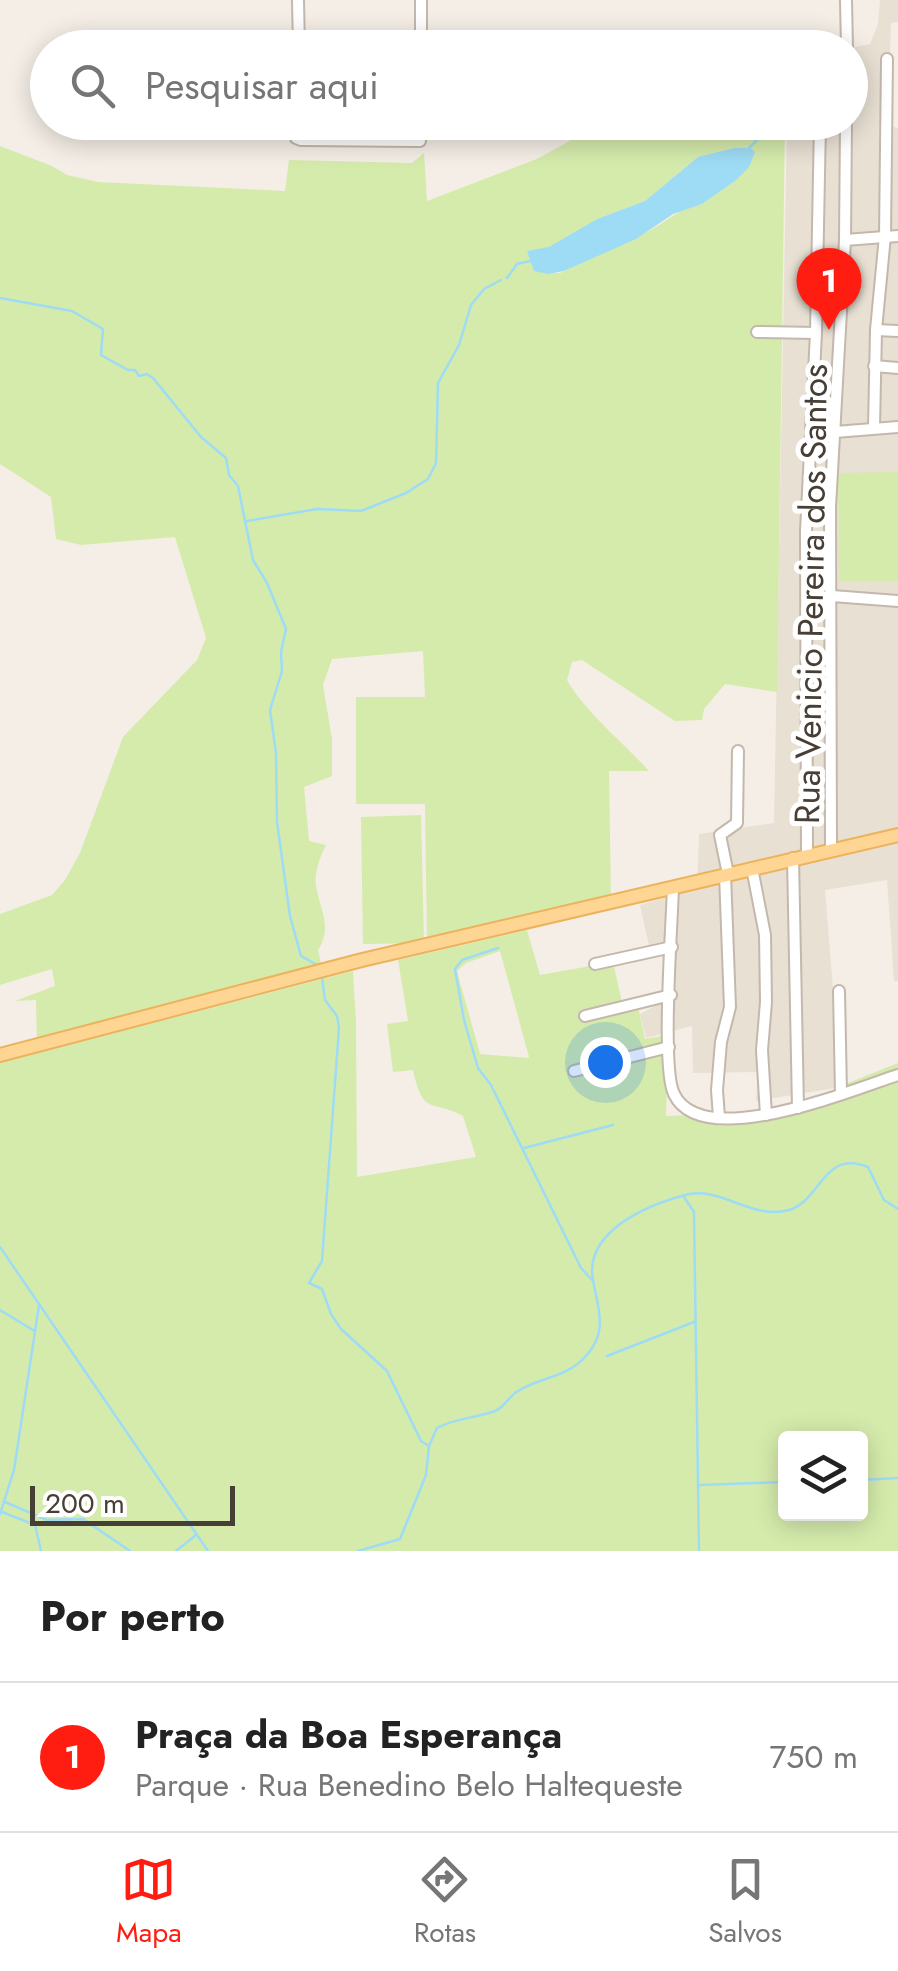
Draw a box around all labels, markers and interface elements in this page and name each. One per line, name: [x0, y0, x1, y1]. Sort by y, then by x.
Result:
search box: [30, 30, 868, 140]
icon: search: [65, 58, 120, 113]
text: Pesquisar aqui: [145, 58, 379, 113]
pin: 1: [796, 248, 862, 330]
street label: Rua Venicio Pereira dos Santos: [782, 363, 840, 825]
your location: [580, 1037, 631, 1088]
map controls: [778, 1431, 868, 1521]
button: layers: [778, 1431, 868, 1521]
scale bar: [30, 1481, 235, 1526]
text: 200 m: [45, 1483, 125, 1524]
text: Por perto: [40, 1586, 225, 1647]
text: Praça da Boa Esperança: [135, 1707, 562, 1762]
text: 1: [64, 1734, 81, 1780]
text: 750 m: [769, 1734, 858, 1780]
text: Parque · Rua Benedino Belo Haltequeste: [135, 1762, 683, 1808]
tab: Mapa: [116, 1852, 182, 1953]
tab: Rotas: [414, 1852, 476, 1953]
tab: Salvos: [708, 1852, 782, 1953]

